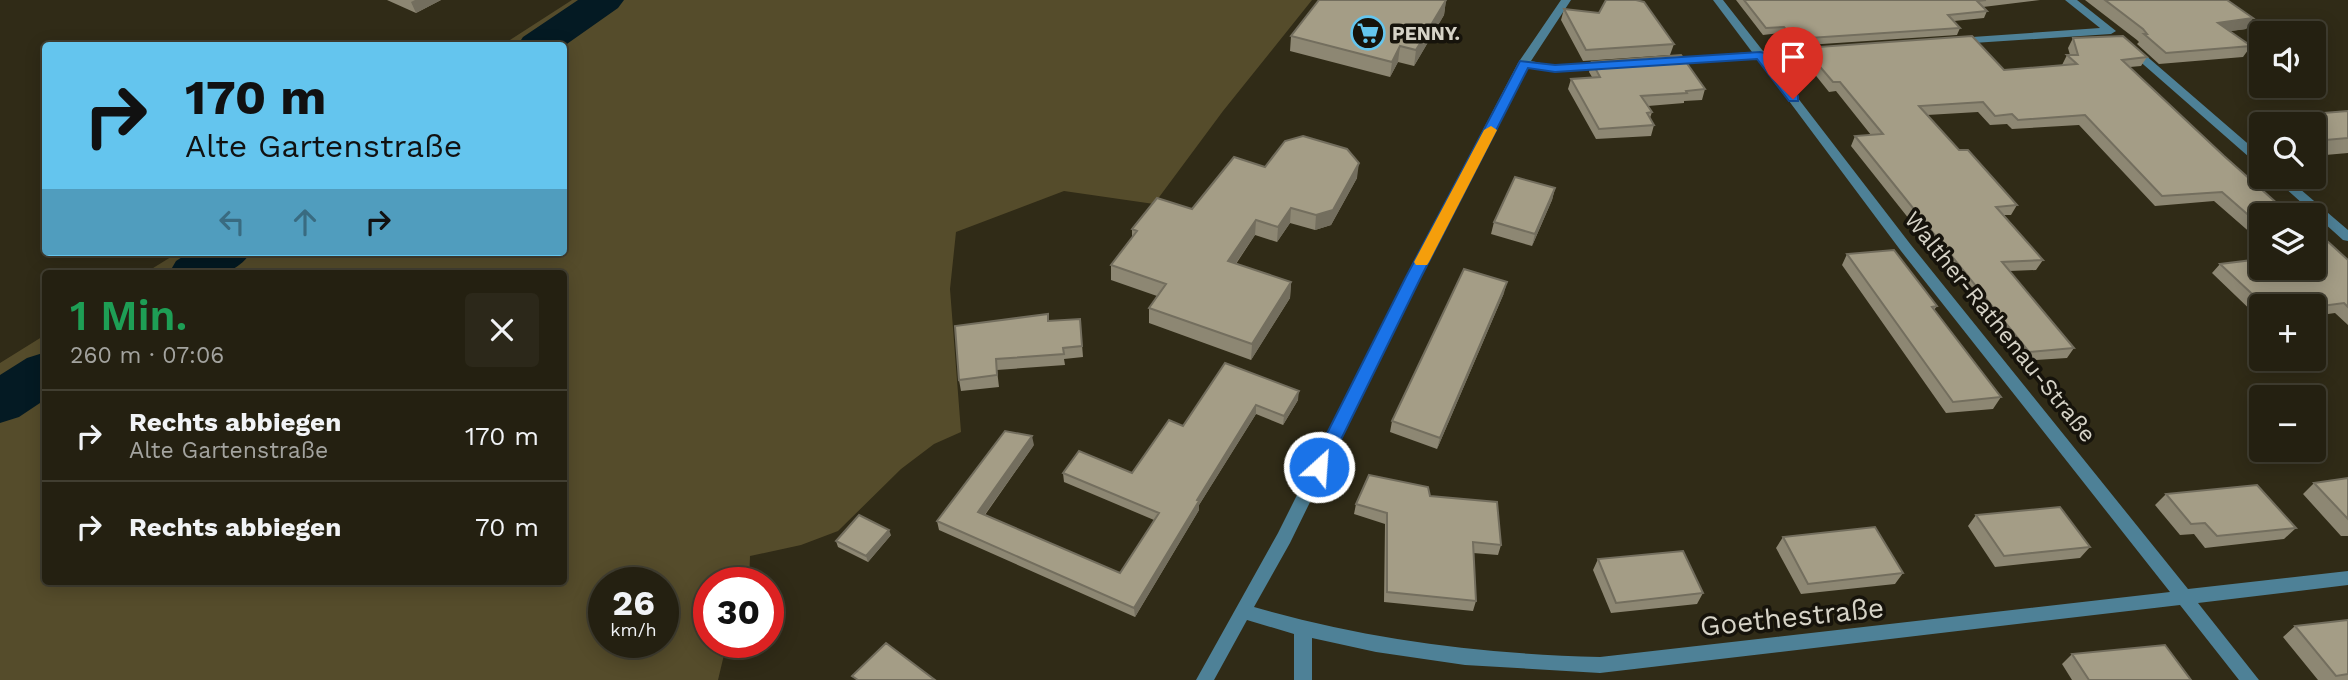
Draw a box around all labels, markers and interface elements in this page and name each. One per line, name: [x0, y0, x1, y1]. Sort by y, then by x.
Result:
supermarket icon: PENNY.: [1349, 14, 1387, 52]
map controls: [2249, 21, 2326, 462]
button: sound: [2249, 21, 2326, 98]
place label: PENNY.: [1392, 22, 1460, 45]
pin: [1763, 27, 1823, 99]
icon: arrive: [1774, 38, 1812, 76]
text: 170 m: [185, 68, 326, 126]
icon: right: [70, 70, 161, 161]
button: search: [2249, 112, 2326, 189]
text: Alte Gartenstraße: [185, 127, 462, 165]
icon: left: [213, 203, 251, 241]
icon: ahead: [286, 203, 324, 241]
icon: right: [359, 203, 397, 241]
button: layers: [2249, 203, 2326, 280]
street label: Walther-Rathenau-Straße: [1899, 206, 2101, 448]
text: 1 Min.: [70, 291, 187, 340]
button: close: [465, 293, 539, 367]
button: +: [2249, 294, 2326, 371]
text: 260 m · 07:06: [70, 342, 224, 369]
button: −: [2249, 385, 2326, 462]
text: Rechts abbiegen: [129, 407, 341, 437]
icon: right: [70, 417, 108, 455]
text: 170 m: [465, 421, 539, 451]
position arrow: [1282, 430, 1356, 504]
text: Alte Gartenstraße: [129, 437, 328, 464]
icon: right: [70, 508, 108, 546]
text: Rechts abbiegen: [129, 512, 341, 542]
text: 70 m: [475, 512, 539, 542]
speed limit sign: 30: [693, 567, 784, 658]
text: 26: [612, 582, 655, 624]
street label: Goethestraße: [1698, 591, 1886, 643]
text: km/h: [610, 619, 657, 640]

